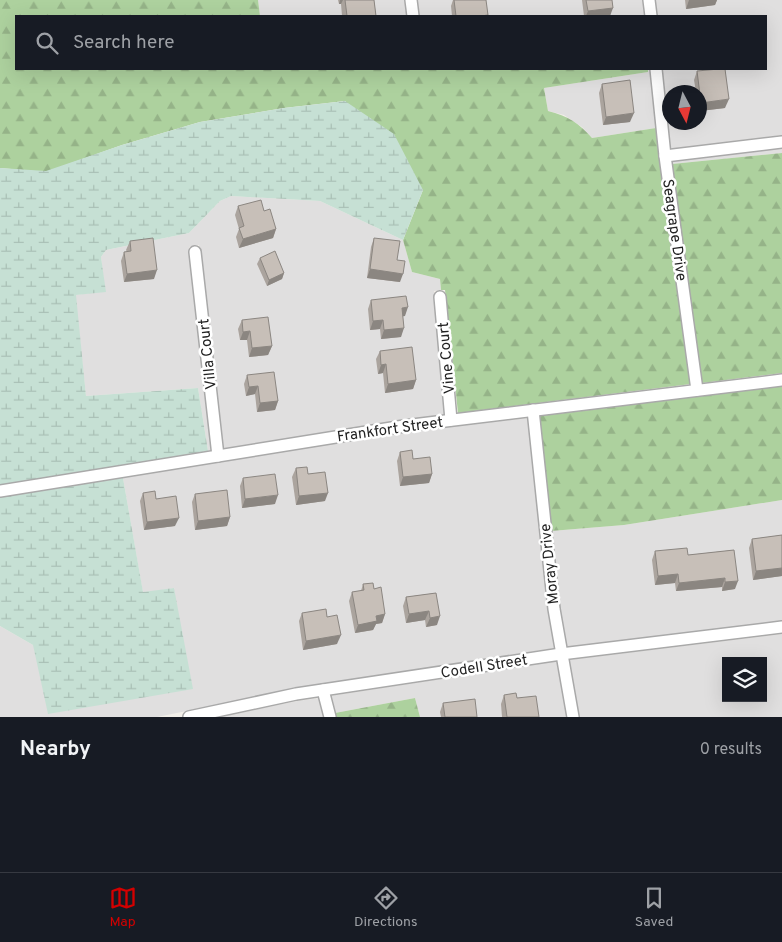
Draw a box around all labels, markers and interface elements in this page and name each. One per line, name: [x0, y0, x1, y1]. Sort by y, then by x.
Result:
search box: [15, 15, 767, 70]
icon: search: [33, 29, 61, 57]
text: Search here: [73, 31, 175, 55]
north arrow: [662, 85, 707, 130]
street label: Seagrape Drive: [657, 178, 690, 282]
street label: Villa Court: [195, 317, 222, 390]
street label: Vine Court: [435, 321, 460, 395]
street label: Frankfort Street: [336, 414, 444, 447]
street label: Moray Drive: [537, 523, 564, 605]
street label: Codell Street: [439, 651, 529, 684]
map controls: [722, 657, 767, 702]
button: layers: [722, 657, 767, 702]
text: Nearby: [20, 736, 91, 763]
text: 0 results: [700, 740, 762, 760]
tab: Map: [109, 884, 137, 931]
tab: Directions: [354, 884, 418, 931]
tab: Saved: [635, 884, 673, 931]

